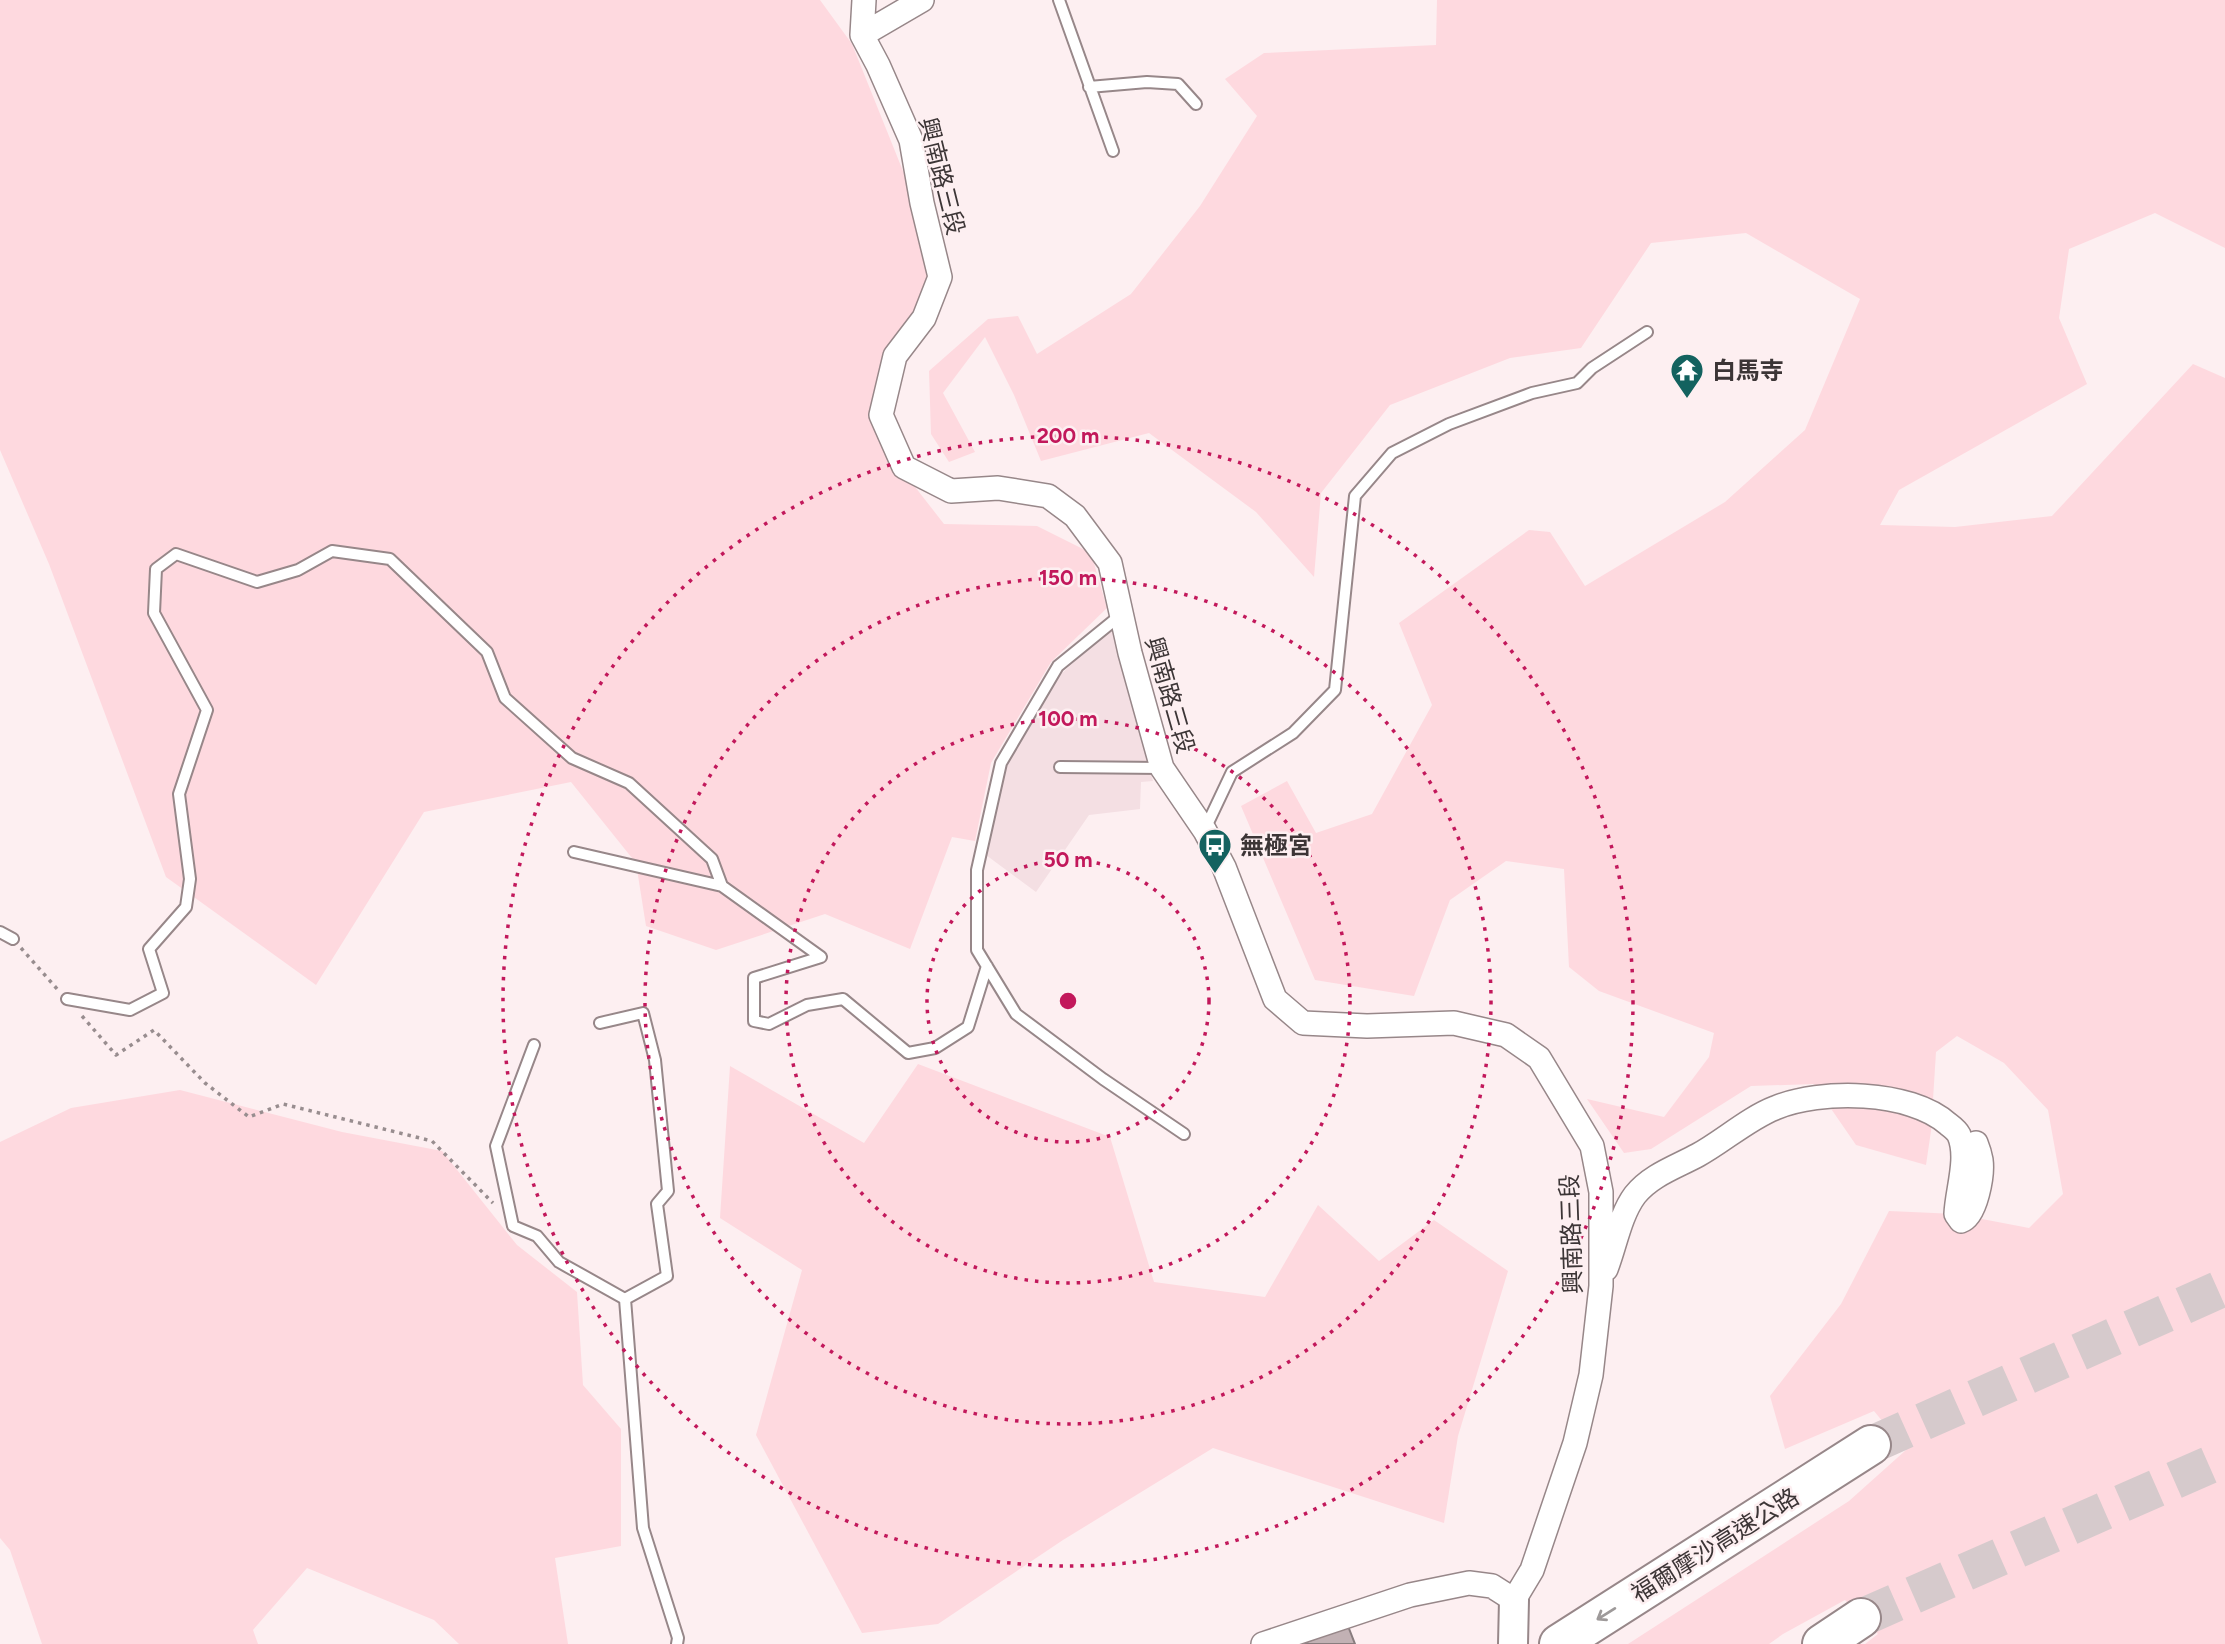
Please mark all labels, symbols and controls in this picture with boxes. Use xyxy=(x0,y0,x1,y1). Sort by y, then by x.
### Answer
street label: 興南路三段 xyxy=(913,114,971,238)
temple icon: 白馬寺 xyxy=(1668,351,1706,400)
place label: 白馬寺 xyxy=(1712,356,1784,385)
text: 200 m xyxy=(1037,423,1099,448)
text: 150 m xyxy=(1039,565,1097,590)
street label: 興南路三段 xyxy=(1140,633,1200,757)
text: 100 m xyxy=(1038,706,1098,731)
bus stop icon: 無極宮 xyxy=(1196,826,1234,875)
place label: 無極宮 xyxy=(1240,831,1312,860)
text: 50 m xyxy=(1043,847,1093,872)
centre of rings xyxy=(1056,989,1080,1013)
street label: 興南路三段 xyxy=(1554,1174,1588,1294)
street label: 福爾摩沙高速公路 xyxy=(1626,1482,1804,1608)
one-way arrow xyxy=(1597,1607,1617,1621)

